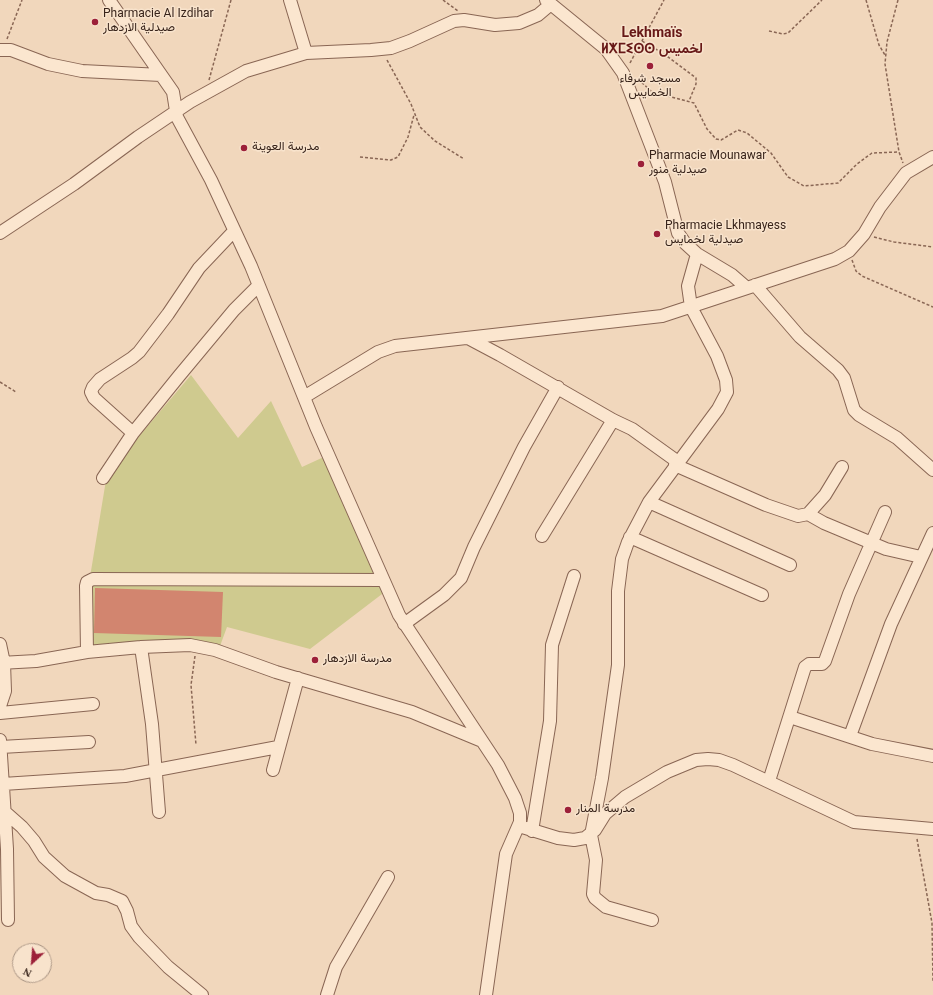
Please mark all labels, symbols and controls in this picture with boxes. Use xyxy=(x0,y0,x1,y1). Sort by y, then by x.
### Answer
place label: Pharmacie Al Izdihar صيدلية الازدهار xyxy=(103,8,214,36)
marker: Pharmacie Al Izdihar صيدلية الازدهار xyxy=(90,17,100,27)
district label: Lekhmaïs ⵍⵅⵎⵉⵙⵙ لخميس xyxy=(601,27,703,60)
marker: مسجد شرفاء الخمايس xyxy=(645,61,655,71)
place label: مسجد شرفاء الخمايس xyxy=(619,73,681,101)
place label: مدرسة العوينة xyxy=(252,141,319,155)
marker: مدرسة العوينة xyxy=(239,143,249,153)
place label: Pharmacie Mounawar صيدلية منور xyxy=(649,150,766,178)
marker: Pharmacie Mounawar صيدلية منور xyxy=(636,159,646,169)
place label: Pharmacie Lkhmayess صيدلية لخمايس xyxy=(665,220,786,248)
marker: Pharmacie Lkhmayess صيدلية لخمايس xyxy=(652,229,662,239)
place label: مدرسة الازدهار xyxy=(323,653,392,667)
marker: مدرسة الازدهار xyxy=(310,655,320,665)
place label: مدرسة المنار xyxy=(576,803,635,817)
marker: مدرسة المنار xyxy=(563,805,573,815)
north arrow xyxy=(12,943,52,983)
text: N xyxy=(21,966,33,980)

